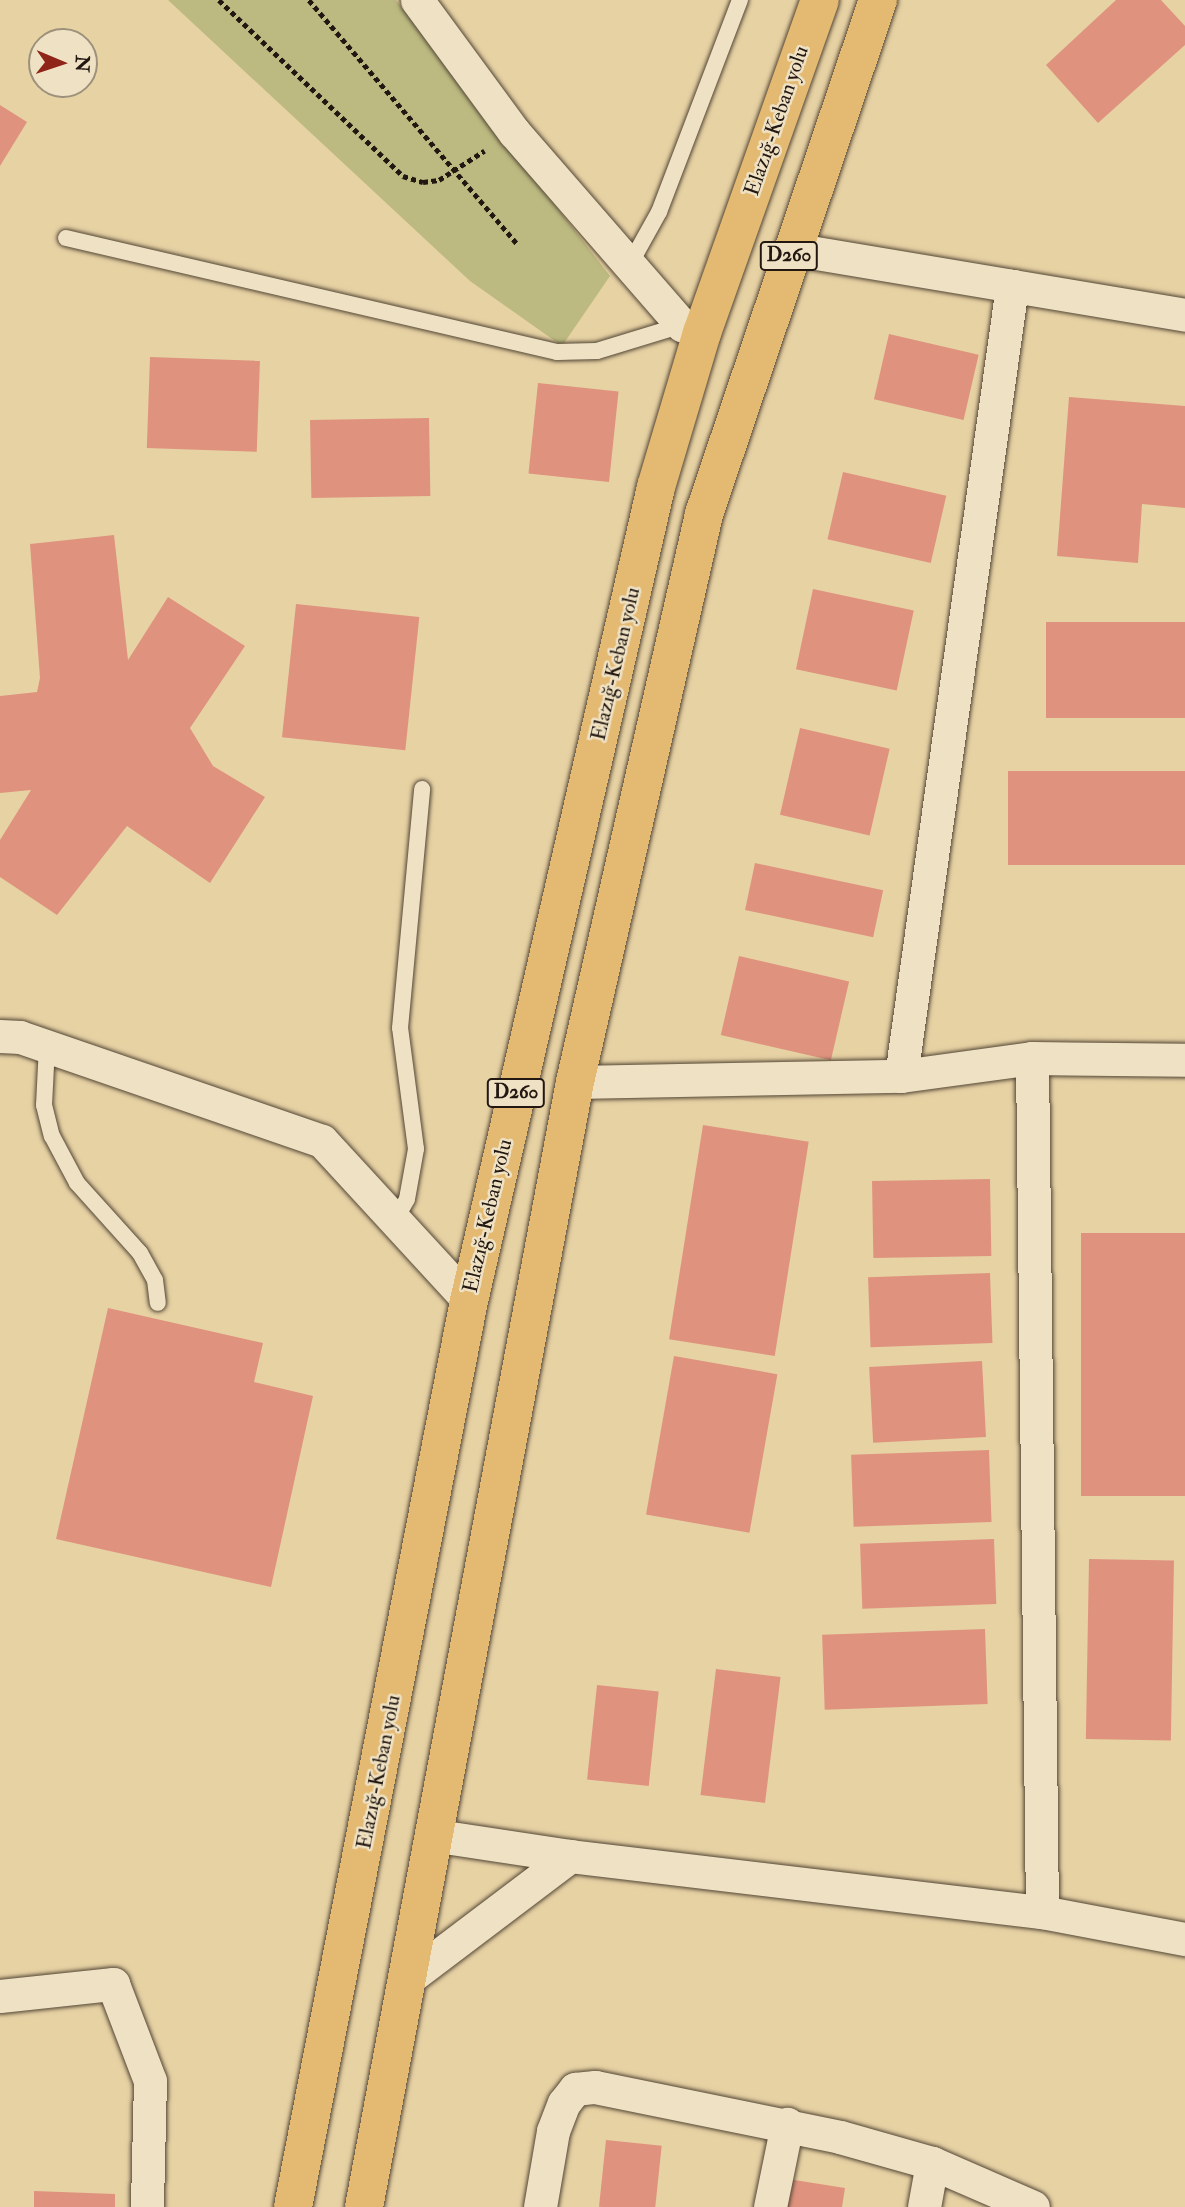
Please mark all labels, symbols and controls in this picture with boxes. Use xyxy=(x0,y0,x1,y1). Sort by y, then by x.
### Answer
north arrow xyxy=(28,28,98,98)
street label: Elazığ-Keban yolu xyxy=(740,43,814,199)
text: N xyxy=(70,55,94,73)
road number: D260 xyxy=(759,240,819,272)
street label: Elazığ-Keban yolu xyxy=(586,585,646,743)
road number: D260 xyxy=(486,1078,546,1108)
street label: Elazığ-Keban yolu xyxy=(458,1137,518,1295)
street label: Elazığ-Keban yolu xyxy=(352,1693,406,1851)

